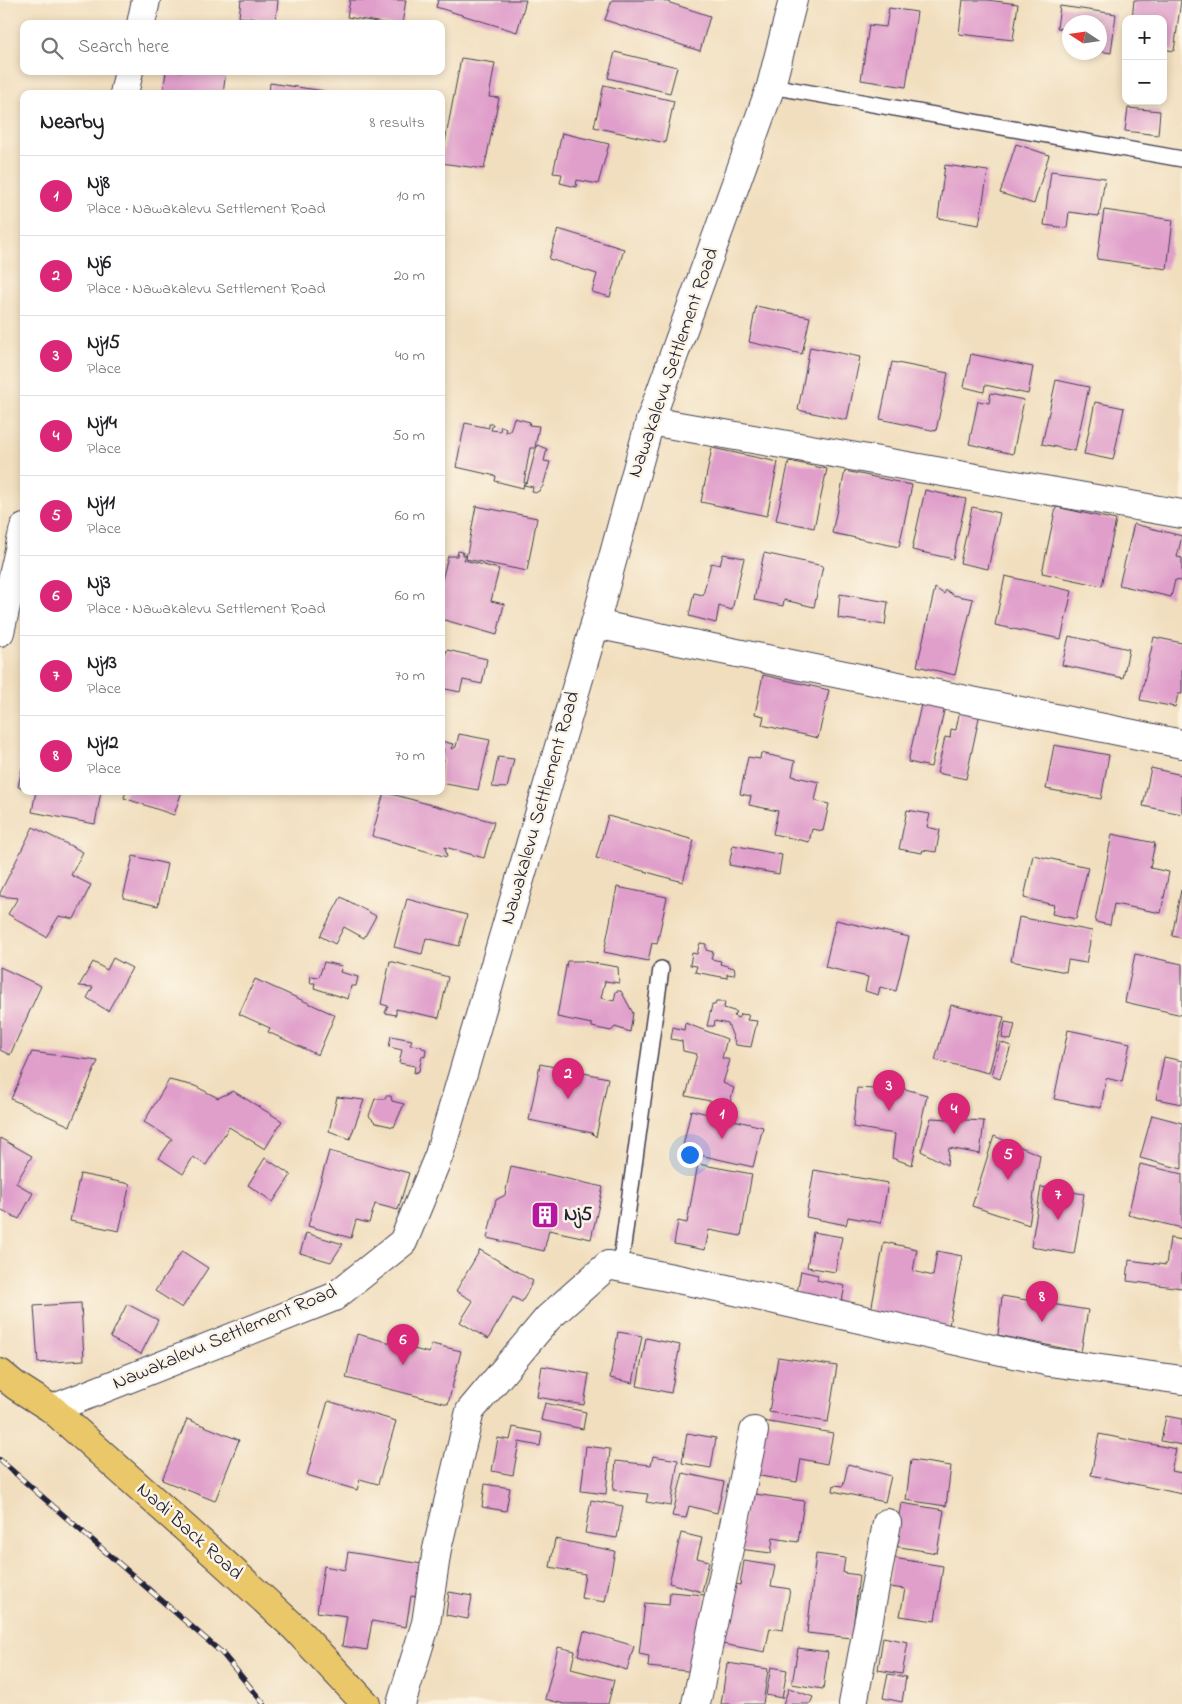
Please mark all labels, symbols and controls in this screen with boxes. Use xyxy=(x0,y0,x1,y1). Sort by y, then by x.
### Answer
north arrow xyxy=(1062,15,1107,60)
map controls xyxy=(1122,15,1167,105)
button: + xyxy=(1122,15,1167,60)
search box xyxy=(20,20,445,75)
icon: search xyxy=(38,34,66,62)
text: Search here xyxy=(78,34,169,61)
button: − xyxy=(1122,60,1167,105)
text: Nearby xyxy=(40,108,104,138)
text: 8 results xyxy=(369,111,425,135)
text: Nj8 xyxy=(87,170,110,197)
text: 1 xyxy=(53,184,59,208)
text: 10 m xyxy=(397,184,425,208)
text: Place · Nawakalevu Settlement Road xyxy=(87,197,325,221)
street label: Nawakalevu Settlement Road xyxy=(621,244,727,482)
text: Nj6 xyxy=(87,250,111,277)
text: 2 xyxy=(52,264,60,288)
text: 20 m xyxy=(394,264,425,288)
text: Place · Nawakalevu Settlement Road xyxy=(87,277,325,301)
text: Nj15 xyxy=(87,330,120,357)
text: 3 xyxy=(53,344,59,368)
text: 40 m xyxy=(395,344,425,368)
text: Place xyxy=(87,357,121,381)
text: Nj14 xyxy=(87,410,117,437)
text: 4 xyxy=(53,424,59,448)
text: 50 m xyxy=(393,424,425,448)
text: Place xyxy=(87,437,121,461)
text: Nj11 xyxy=(87,490,115,517)
text: 5 xyxy=(51,504,61,528)
text: 60 m xyxy=(395,504,425,528)
text: Place xyxy=(87,517,121,541)
text: Nj3 xyxy=(87,570,111,597)
text: 6 xyxy=(52,584,60,608)
text: 60 m xyxy=(395,584,425,608)
text: Place · Nawakalevu Settlement Road xyxy=(87,597,325,621)
text: Nj13 xyxy=(87,650,117,677)
text: 7 xyxy=(53,664,59,688)
text: 70 m xyxy=(395,664,425,688)
text: Place xyxy=(87,677,121,701)
street label: Nawakalevu Settlement Road xyxy=(494,688,588,928)
text: Nj12 xyxy=(87,730,118,757)
text: 8 xyxy=(53,744,59,768)
text: 70 m xyxy=(395,744,425,768)
text: Place xyxy=(87,757,121,781)
pin: 2 xyxy=(552,1058,584,1099)
pin: 3 xyxy=(873,1070,905,1111)
pin: 4 xyxy=(938,1093,970,1134)
pin: 1 xyxy=(706,1098,738,1139)
pin: 5 xyxy=(992,1139,1024,1180)
your location xyxy=(677,1142,703,1168)
pin: 7 xyxy=(1042,1179,1074,1220)
building icon: Nj5 xyxy=(530,1200,560,1230)
place label: Nj5 xyxy=(564,1201,593,1230)
street label: Nawakalevu Settlement Road xyxy=(108,1278,342,1398)
pin: 8 xyxy=(1026,1281,1058,1322)
pin: 6 xyxy=(387,1324,419,1365)
street label: Nadi Back Road xyxy=(129,1476,249,1588)

